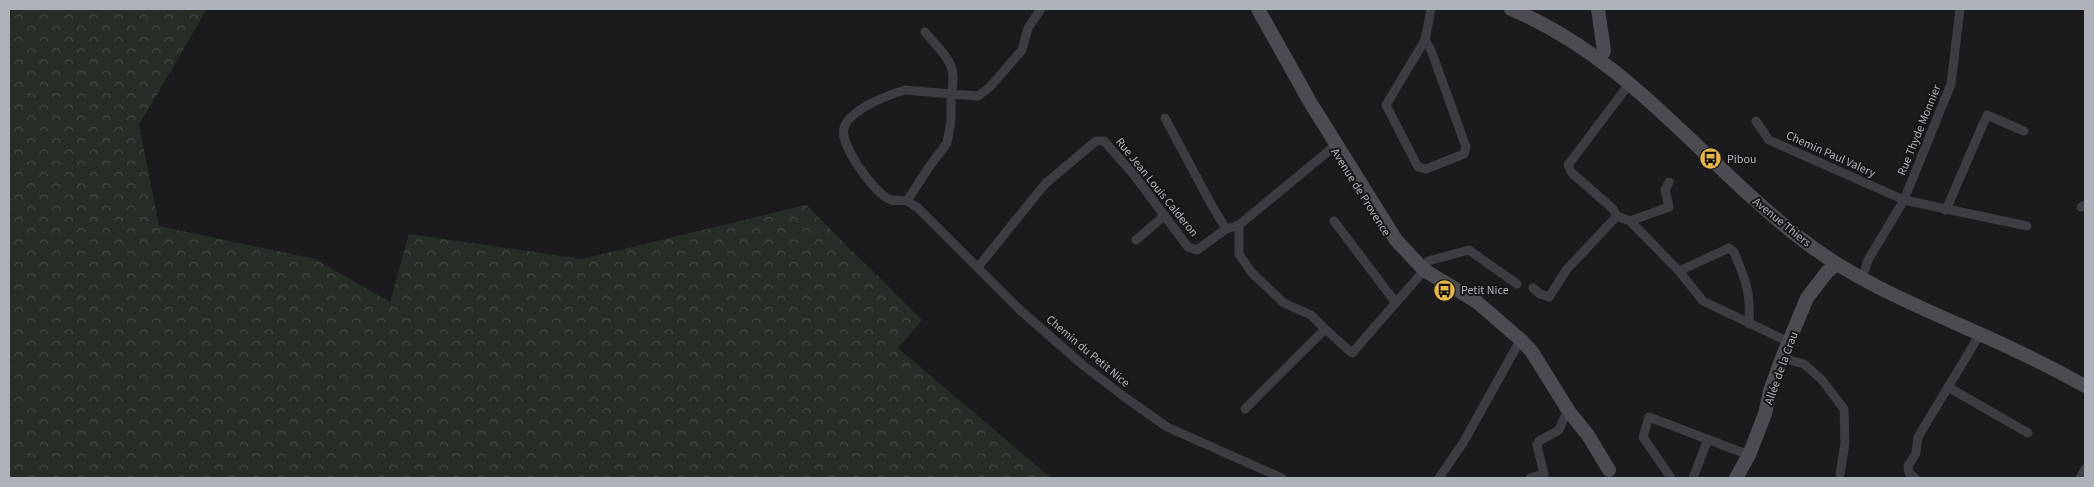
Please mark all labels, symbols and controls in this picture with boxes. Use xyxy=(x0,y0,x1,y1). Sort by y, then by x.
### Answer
street label: Rue Thyde Monnier xyxy=(1893,81,1946,178)
street label: Chemin Paul Valery xyxy=(1783,127,1879,182)
street label: Rue Jean Louis Calderon xyxy=(1111,134,1202,240)
street label: Avenue de Provence xyxy=(1327,145,1395,240)
bus stop icon: Pibou xyxy=(1699,147,1723,171)
place label: Pibou xyxy=(1727,151,1756,168)
street label: Avenue Thiers xyxy=(1749,194,1814,251)
bus stop icon: Petit Nice xyxy=(1433,278,1457,302)
place label: Petit Nice xyxy=(1461,282,1509,299)
street label: Chemin du Petit Nice xyxy=(1042,311,1133,391)
street label: Allée de la Crau xyxy=(1760,329,1803,407)

